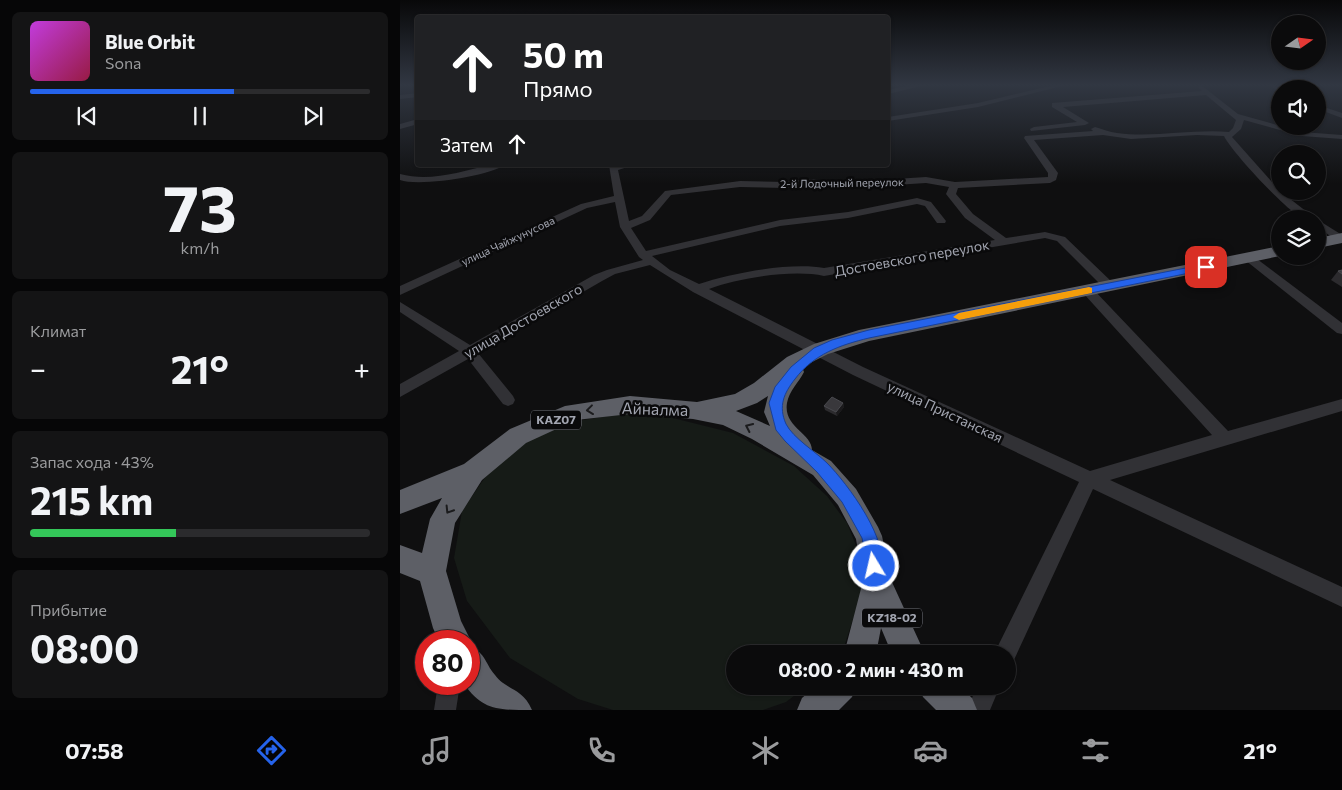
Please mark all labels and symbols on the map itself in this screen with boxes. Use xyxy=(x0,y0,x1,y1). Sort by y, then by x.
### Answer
north arrow xyxy=(1271,15,1326,70)
street label: 2-й Лодочный переулок xyxy=(780,175,904,190)
street label: улица Чайжунусова xyxy=(459,213,556,268)
street label: Достоевского переулок xyxy=(833,235,991,280)
pin xyxy=(1185,246,1227,288)
street label: улица Достоевского xyxy=(461,280,585,361)
street label: улица Пристанская xyxy=(885,377,1006,446)
street label: Айналма xyxy=(621,398,689,419)
one-way arrow xyxy=(586,404,594,415)
road number: KAZ07 xyxy=(531,410,581,430)
one-way arrow xyxy=(745,423,754,434)
one-way arrow xyxy=(446,504,455,514)
position arrow xyxy=(847,539,899,591)
road number: KZ18-02 xyxy=(862,608,922,628)
speed limit sign: 80 xyxy=(415,630,480,695)

